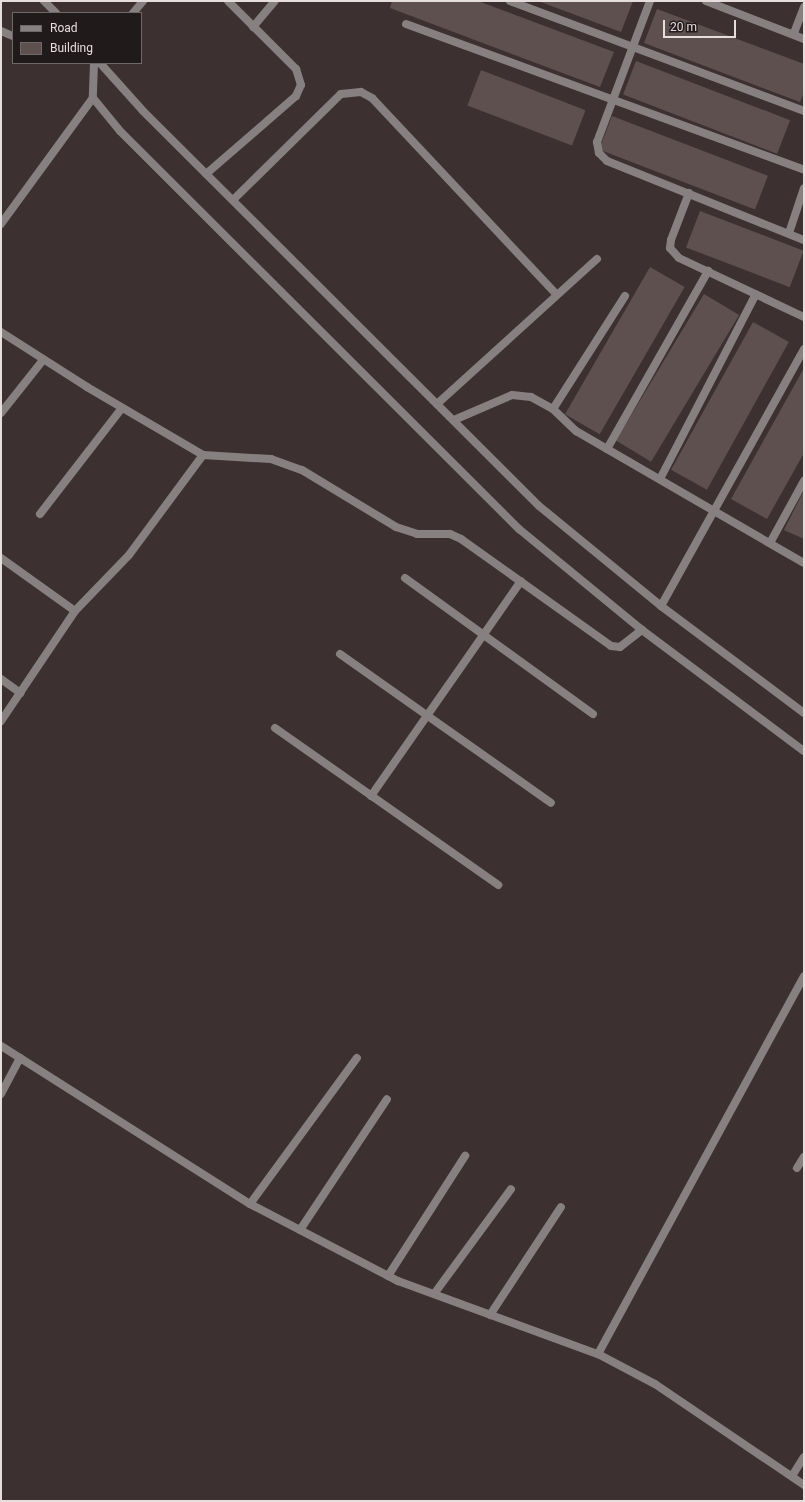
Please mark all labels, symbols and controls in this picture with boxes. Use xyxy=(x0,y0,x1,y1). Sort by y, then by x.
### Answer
legend xyxy=(12,12,142,64)
scale bar xyxy=(665,12,738,38)
text: 20 m xyxy=(670,20,697,34)
text: Road xyxy=(50,21,78,35)
text: Building xyxy=(50,41,93,55)

